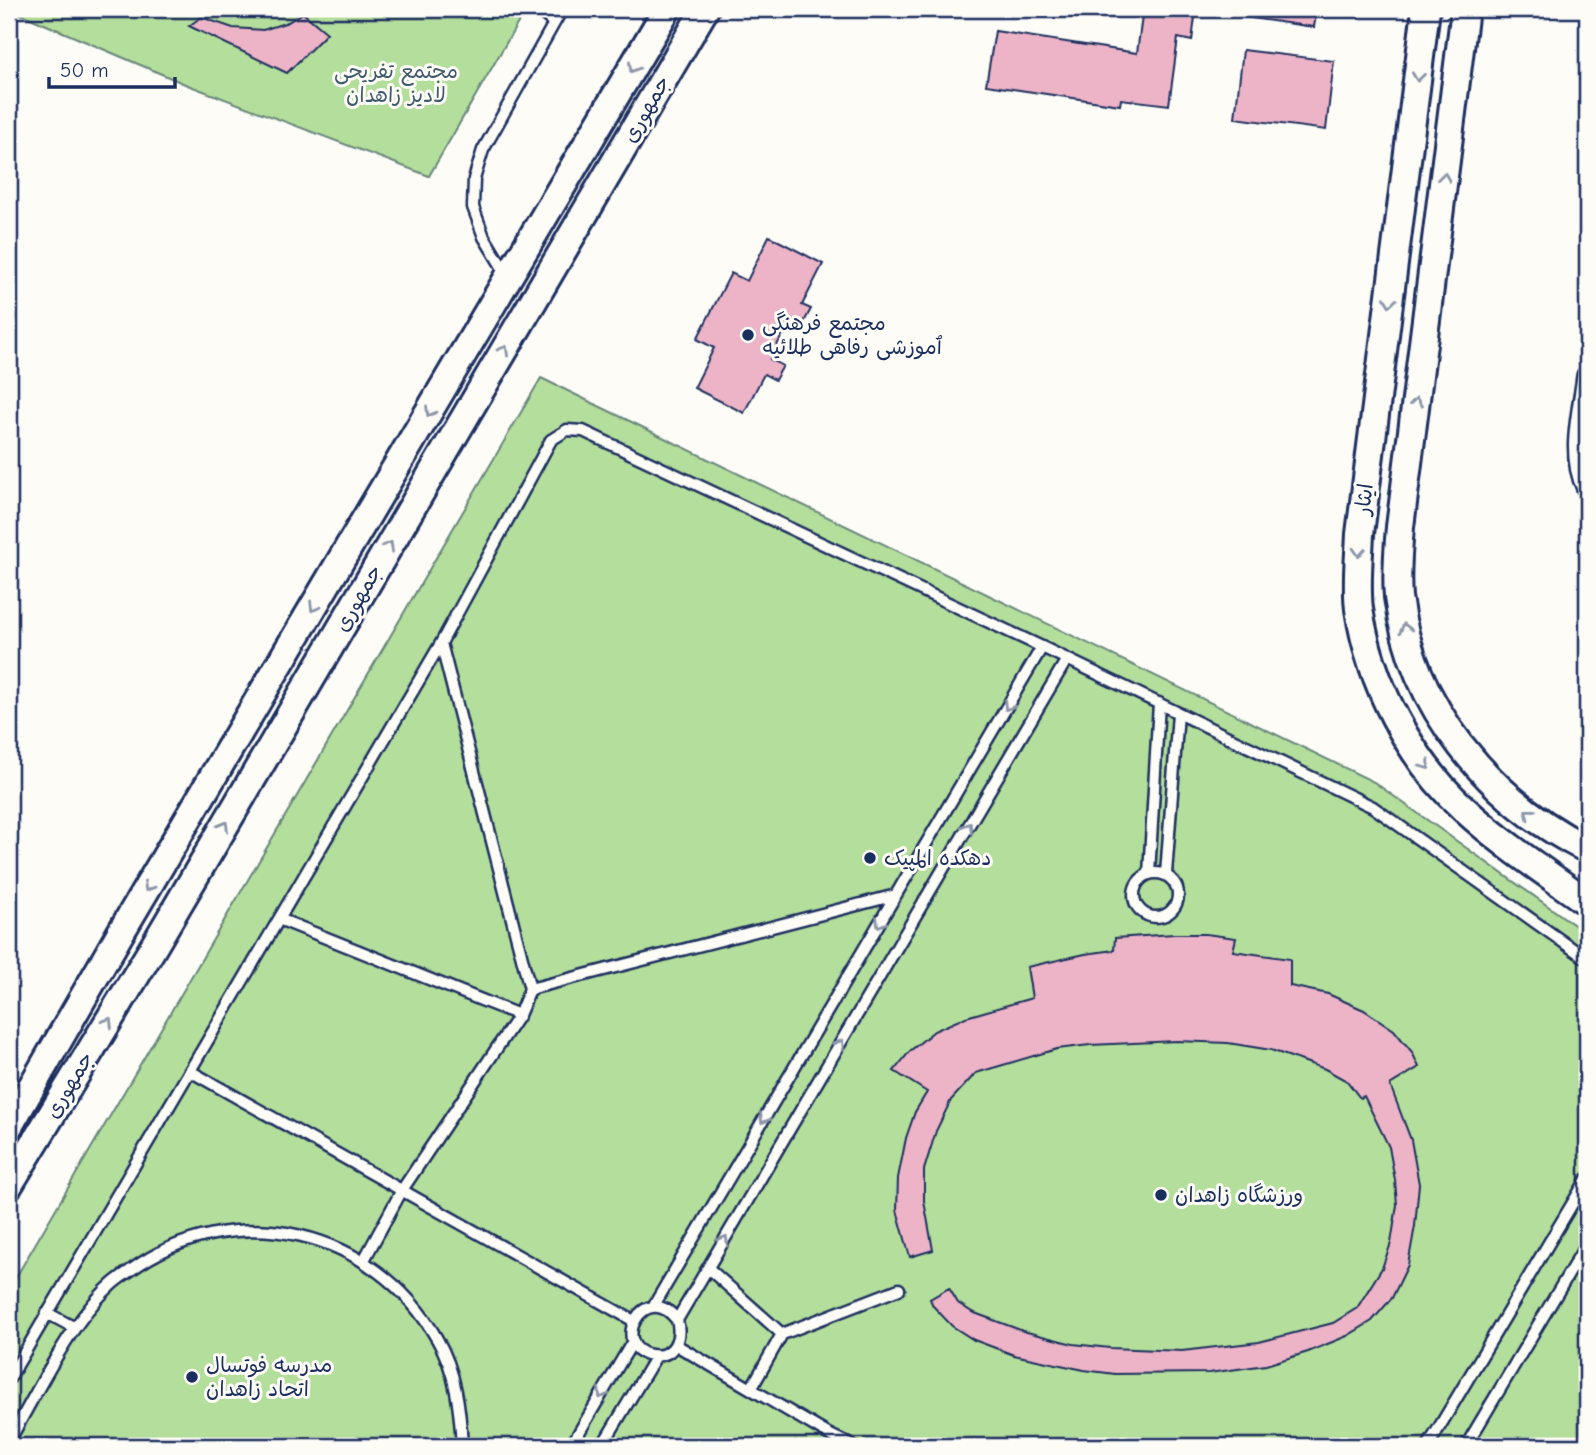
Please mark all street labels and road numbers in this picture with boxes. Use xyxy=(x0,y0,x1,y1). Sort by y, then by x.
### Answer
street label: جمهوری xyxy=(617,71,676,148)
street label: ایثار xyxy=(1350,482,1378,518)
street label: جمهوری xyxy=(329,560,388,637)
street label: جمهوری xyxy=(40,1047,100,1124)

